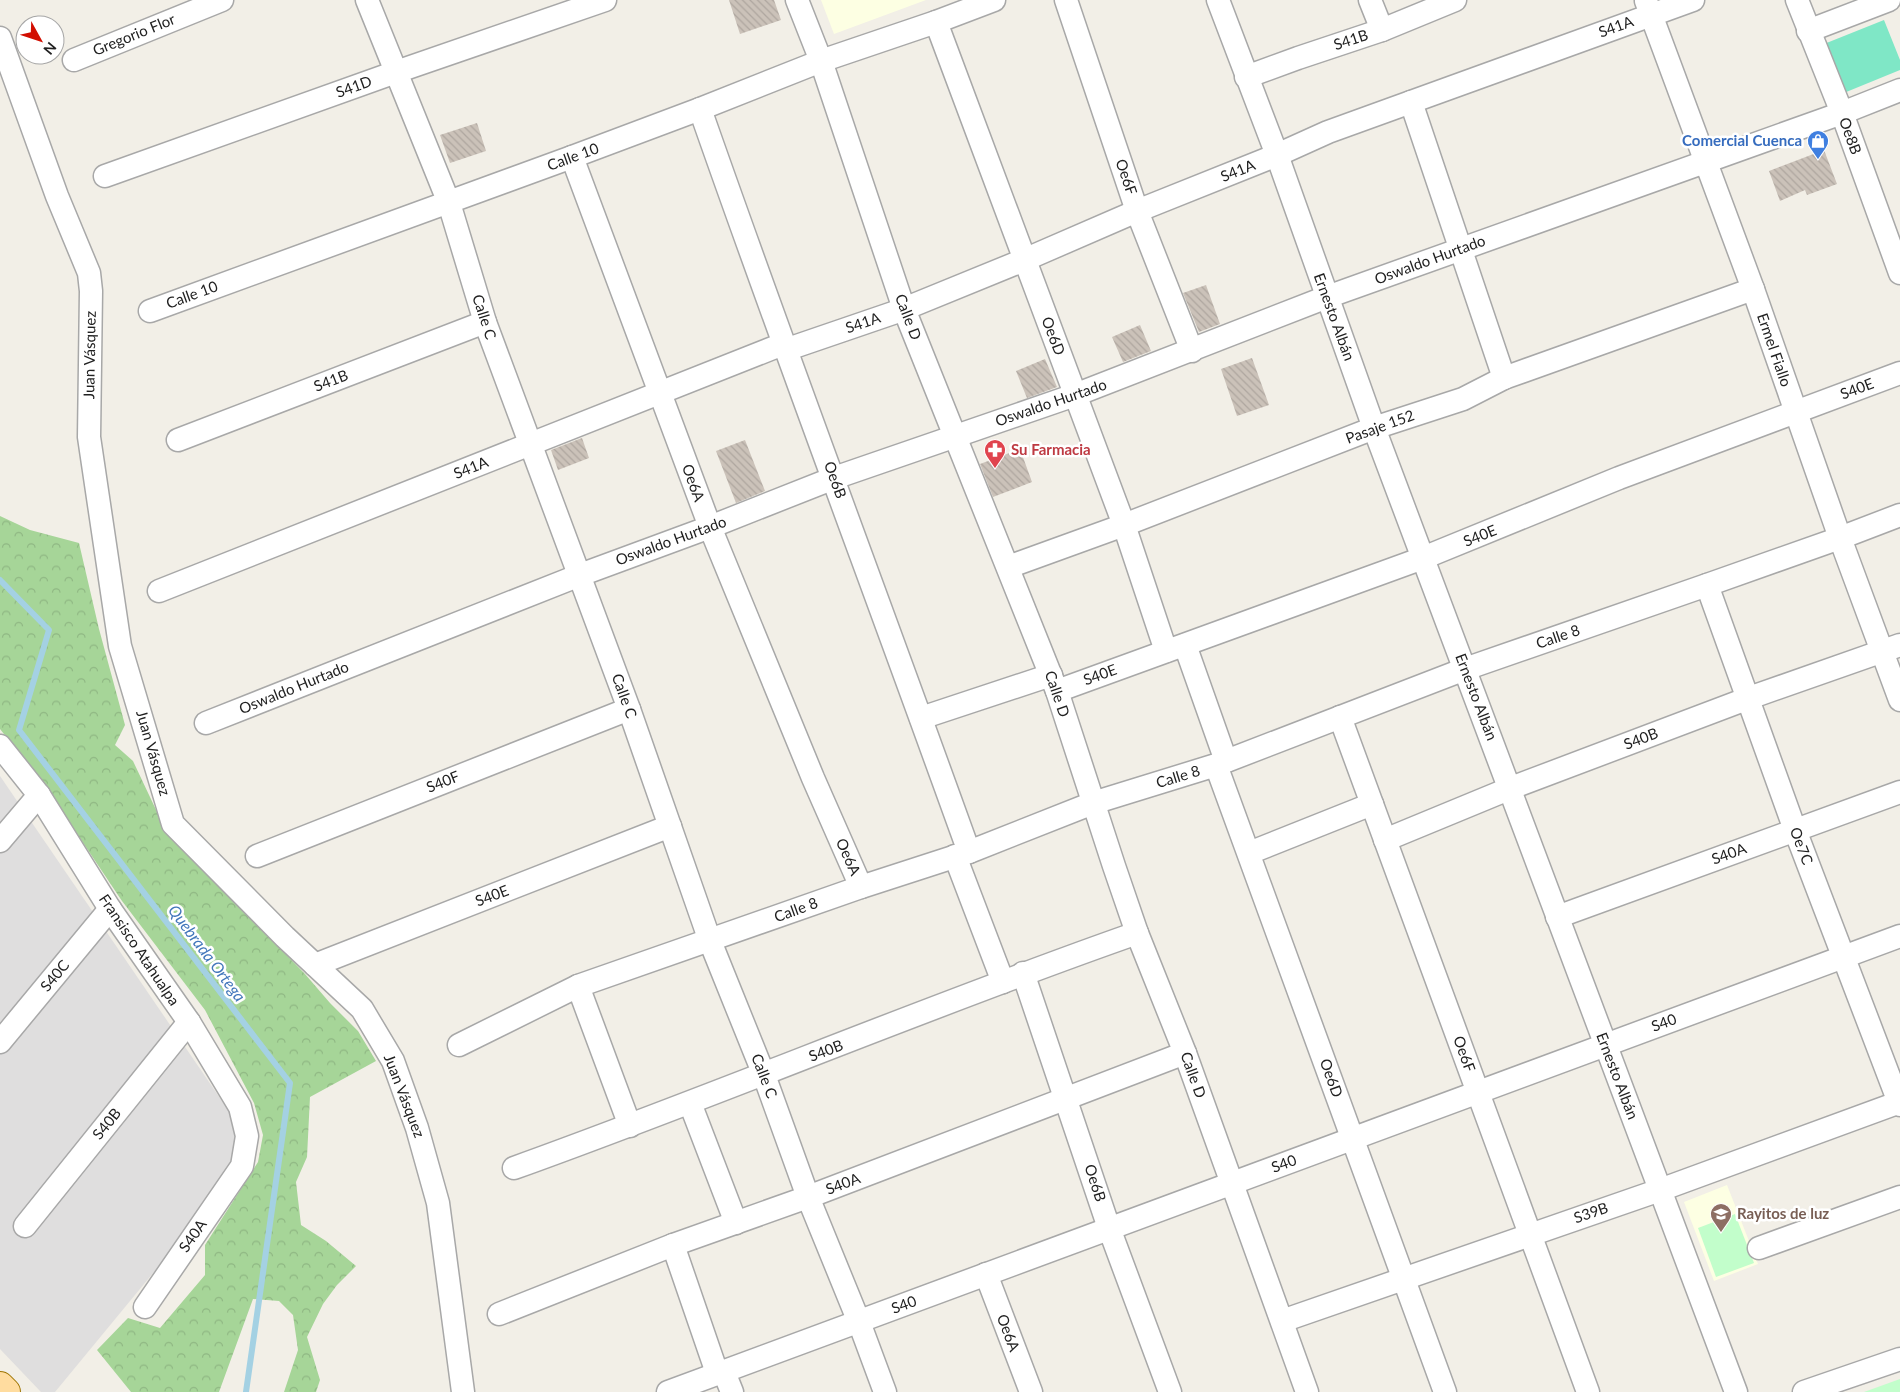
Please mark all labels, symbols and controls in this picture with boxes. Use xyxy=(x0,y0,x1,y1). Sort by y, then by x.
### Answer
street label: Gregorio Flor xyxy=(90,9,178,59)
street label: S41A xyxy=(1596,11,1636,41)
north arrow xyxy=(15,15,65,65)
street label: S41B xyxy=(1331,25,1370,53)
text: N xyxy=(40,39,60,58)
street label: S41D xyxy=(333,71,374,101)
street label: Oe8B xyxy=(1836,115,1866,157)
shop icon: Comercial Cuenca xyxy=(1806,129,1830,160)
place label: Comercial Cuenca xyxy=(1682,131,1802,149)
street label: Calle 10 xyxy=(544,138,601,174)
street label: S41A xyxy=(1218,155,1258,185)
street label: Oe6F xyxy=(1112,156,1141,197)
street label: Oswaldo Hurtado xyxy=(1372,231,1488,287)
street label: Ernesto Albán xyxy=(1311,270,1359,363)
street label: Calle 10 xyxy=(163,276,220,312)
street label: Calle D xyxy=(892,291,926,342)
street label: Calle C xyxy=(469,292,501,342)
street label: S41A xyxy=(843,307,883,336)
street label: Juan Vásquez xyxy=(79,311,99,399)
street label: Ermel Fiallo xyxy=(1754,311,1796,389)
street label: Oe6D xyxy=(1038,314,1069,358)
street label: S41B xyxy=(311,365,350,395)
street label: S40E xyxy=(1837,374,1876,403)
street label: Oswaldo Hurtado xyxy=(993,375,1109,430)
street label: Pasaje 152 xyxy=(1343,405,1416,447)
pharmacy icon: Su Farmacia xyxy=(983,438,1007,469)
place label: Su Farmacia xyxy=(1011,440,1091,458)
street label: S41A xyxy=(451,452,491,482)
street label: Oe6B xyxy=(821,459,851,501)
street label: Oe6A xyxy=(679,461,709,505)
street label: Oswaldo Hurtado xyxy=(613,512,729,568)
street label: S40E xyxy=(1460,520,1499,550)
street label: Calle 8 xyxy=(1533,620,1582,652)
street label: Ernesto Albán xyxy=(1452,651,1502,743)
street label: Oswaldo Hurtado xyxy=(236,657,351,717)
street label: S40E xyxy=(1081,660,1119,688)
street label: Calle D xyxy=(1042,668,1074,719)
street label: Calle C xyxy=(609,671,641,721)
street label: Juan Vásquez xyxy=(133,708,175,798)
street label: S40B xyxy=(1621,723,1660,753)
street label: Calle 8 xyxy=(1154,761,1202,791)
street label: S40F xyxy=(423,766,462,796)
street label: Oe7C xyxy=(1787,824,1817,867)
street label: Oe6A xyxy=(833,835,865,879)
street label: S40A xyxy=(1709,838,1749,868)
street label: S40E xyxy=(472,881,511,910)
street label: Fransisco Atahualpa xyxy=(96,890,184,1009)
street label: Calle 8 xyxy=(771,893,820,925)
water label: Quebrada Ortega xyxy=(165,901,250,1005)
street label: S40C xyxy=(36,956,73,995)
street label: S40 xyxy=(1649,1009,1679,1035)
street label: Ernesto Albán xyxy=(1593,1030,1643,1122)
street label: Oe6F xyxy=(1450,1033,1480,1074)
street label: S40B xyxy=(806,1035,845,1065)
street label: Calle D xyxy=(1177,1049,1211,1100)
street label: Juan Vásquez xyxy=(381,1051,429,1140)
street label: Calle C xyxy=(748,1051,782,1100)
street label: Oe6D xyxy=(1317,1056,1347,1100)
street label: S40B xyxy=(88,1104,124,1143)
street label: S40 xyxy=(1269,1150,1299,1176)
street label: Oe6B xyxy=(1081,1162,1110,1204)
street label: S40A xyxy=(823,1168,863,1198)
street label: S39B xyxy=(1571,1198,1610,1226)
school or university icon: Rayitos de luz xyxy=(1709,1202,1733,1233)
place label: Rayitos de luz xyxy=(1737,1204,1829,1222)
street label: S40A xyxy=(175,1215,210,1255)
street label: S40 xyxy=(889,1291,919,1317)
street label: Oe6A xyxy=(994,1311,1025,1355)

